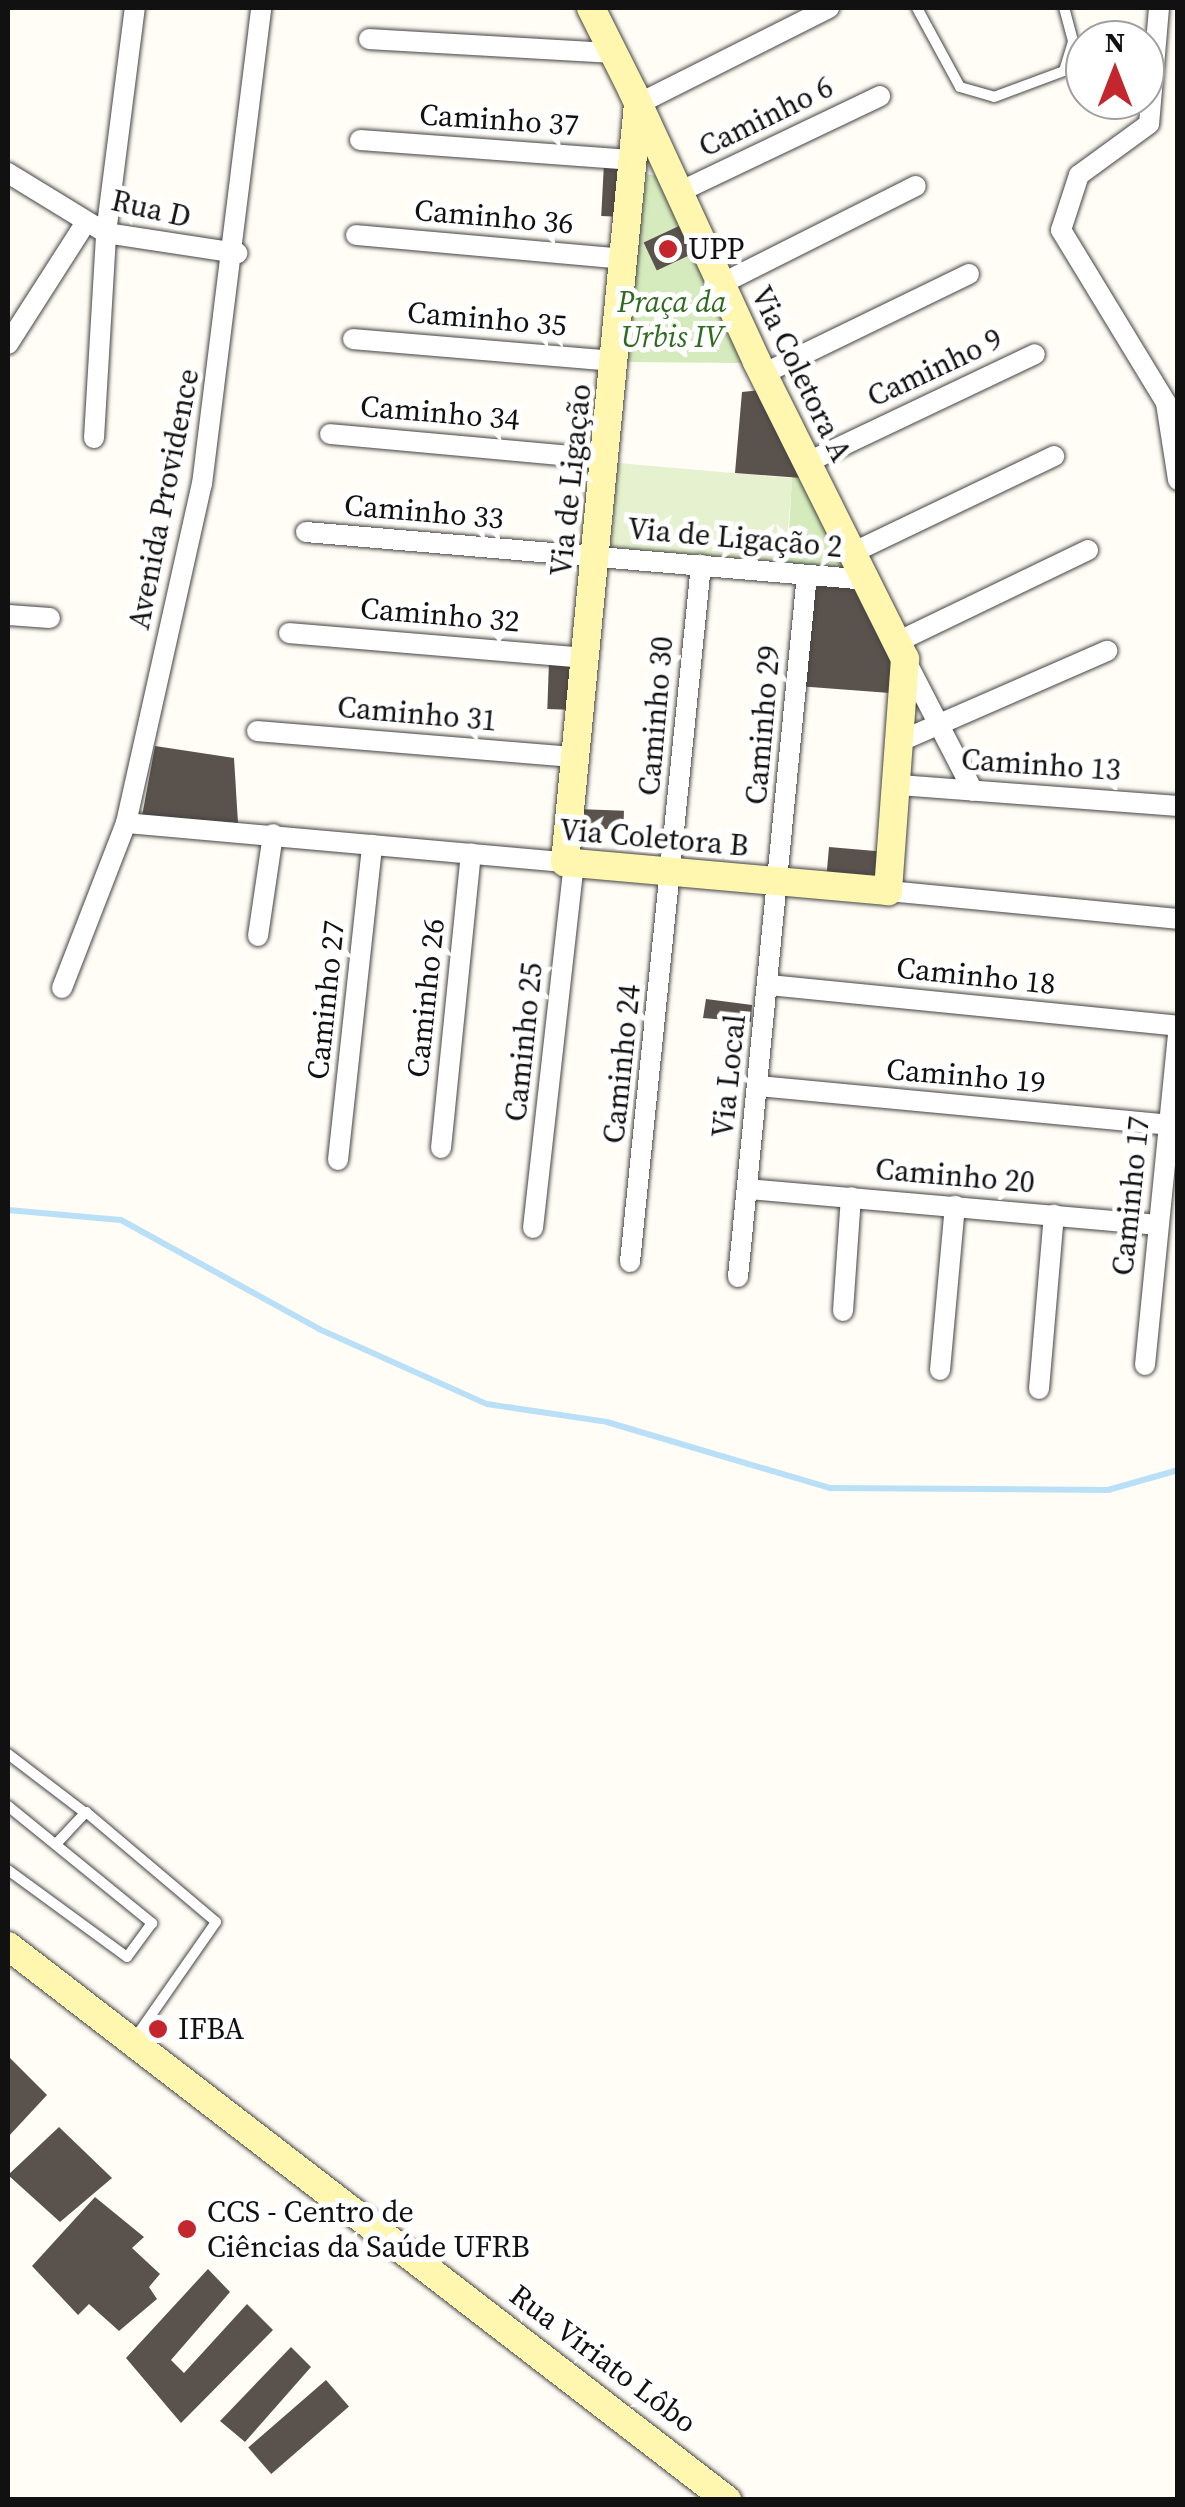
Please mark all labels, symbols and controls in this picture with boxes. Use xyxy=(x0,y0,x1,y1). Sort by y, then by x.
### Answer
north arrow xyxy=(1065,20,1165,120)
text: N xyxy=(1105,23,1125,61)
street label: Caminho 6 xyxy=(693,69,839,165)
street label: Caminho 37 xyxy=(418,96,580,144)
street label: Rua D xyxy=(108,182,194,236)
street label: Caminho 36 xyxy=(413,192,575,242)
place label: UPP xyxy=(688,231,744,267)
marker: UPP xyxy=(657,238,679,260)
street label: Via Coletora A xyxy=(743,280,859,468)
park label: Praça da Urbis IV xyxy=(617,284,727,354)
street label: Caminho 35 xyxy=(406,294,568,344)
street label: Caminho 9 xyxy=(862,321,1008,415)
street label: Avenida Providence xyxy=(121,366,207,632)
street label: Via de Ligação xyxy=(543,382,599,578)
street label: Caminho 34 xyxy=(359,388,521,438)
street label: Caminho 33 xyxy=(343,487,505,537)
street label: Via de Ligação 2 xyxy=(626,511,844,565)
street label: Caminho 32 xyxy=(359,590,521,640)
street label: Caminho 30 xyxy=(631,635,681,797)
street label: Caminho 29 xyxy=(738,644,788,806)
street label: Caminho 31 xyxy=(336,689,498,739)
street label: Caminho 13 xyxy=(960,741,1122,789)
street label: Via Coletora B xyxy=(558,812,750,864)
street label: Caminho 26 xyxy=(400,917,452,1079)
street label: Caminho 27 xyxy=(300,919,352,1081)
street label: Caminho 18 xyxy=(895,950,1057,1002)
street label: Caminho 25 xyxy=(498,961,550,1123)
street label: Caminho 24 xyxy=(596,983,648,1145)
street label: Via Local xyxy=(705,1013,753,1139)
street label: Caminho 19 xyxy=(885,1051,1047,1101)
street label: Caminho 17 xyxy=(1105,1115,1157,1277)
street label: Caminho 20 xyxy=(874,1151,1036,1201)
place label: IFBA xyxy=(178,2011,244,2047)
marker: IFBA xyxy=(147,2018,169,2040)
place label: CCS - Centro de Ciências da Saúde UFRB xyxy=(207,2194,530,2264)
marker: CCS - Centro de Ciências da Saúde UFRB xyxy=(176,2218,198,2240)
street label: Rua Viriato Lôbo xyxy=(502,2277,704,2441)

